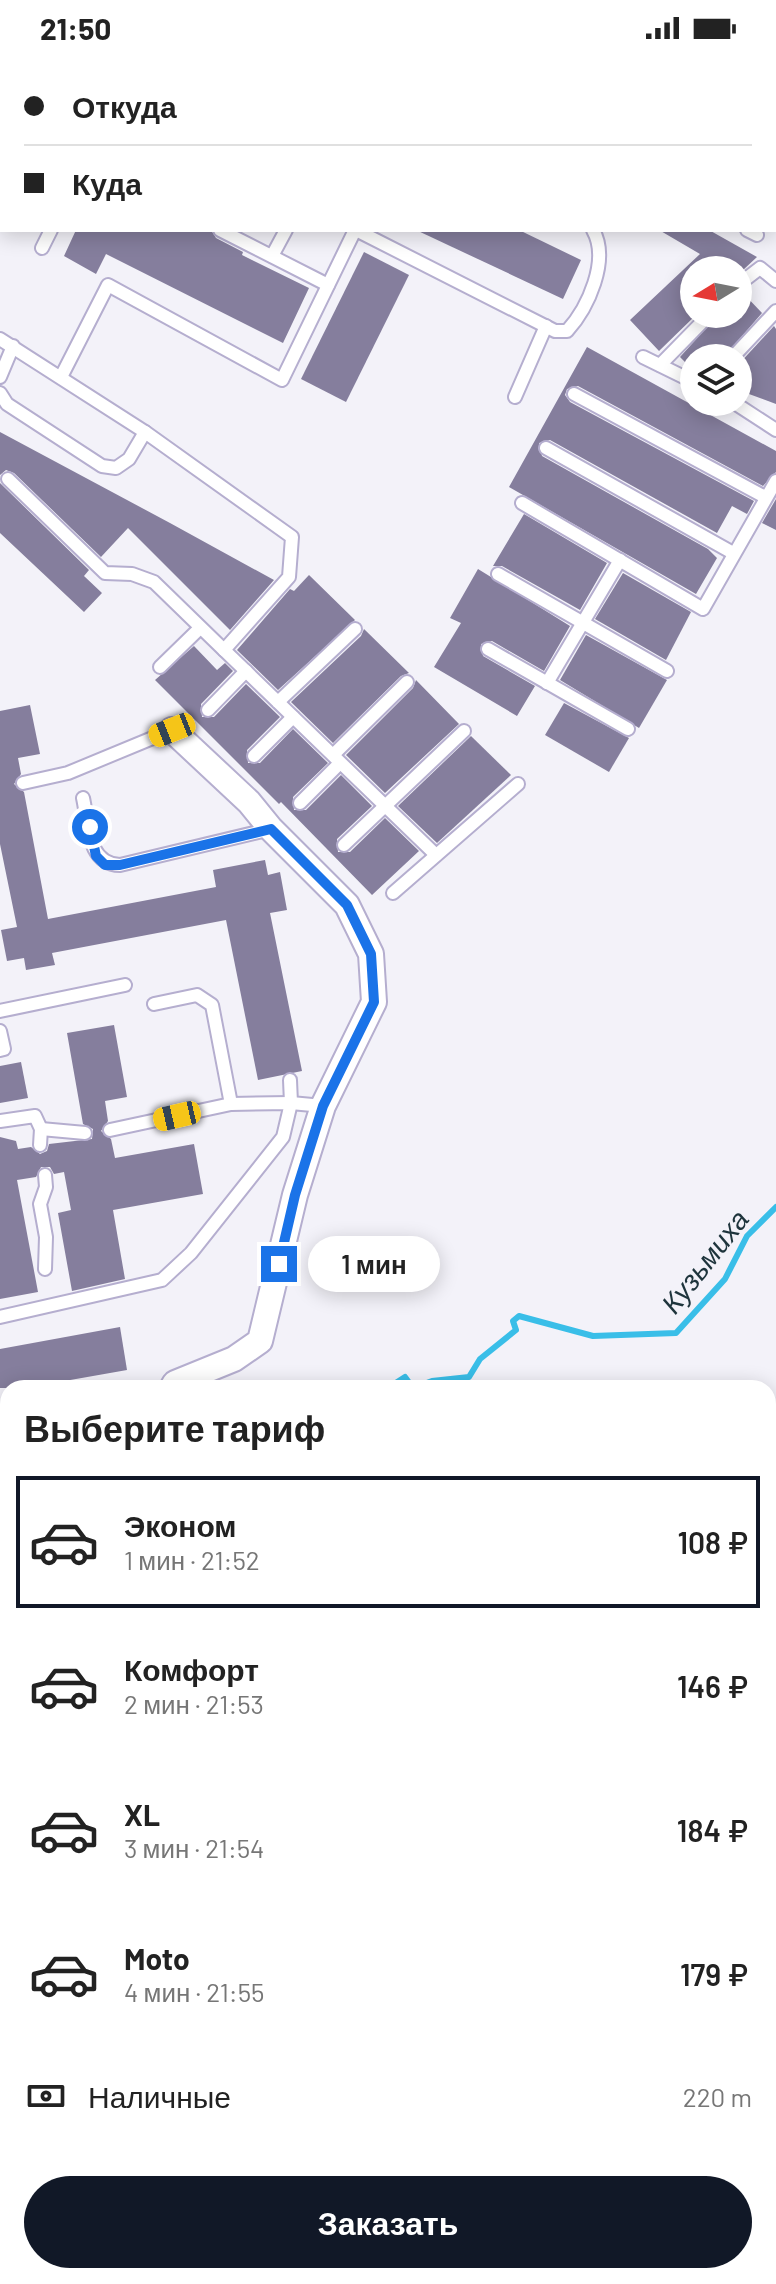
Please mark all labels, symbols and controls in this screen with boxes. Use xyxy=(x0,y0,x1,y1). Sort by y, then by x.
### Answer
text: 21:50 xyxy=(40,10,111,46)
text: Откуда xyxy=(72,88,177,124)
text: Куда xyxy=(72,165,142,201)
north arrow xyxy=(680,256,752,328)
map controls xyxy=(680,256,752,416)
button: layers xyxy=(680,344,752,416)
car xyxy=(145,710,199,750)
route start xyxy=(72,809,108,845)
car xyxy=(151,1099,203,1133)
water label: Кузьмиха xyxy=(653,1202,755,1320)
callout: 1 мин xyxy=(307,1236,439,1292)
route end xyxy=(261,1246,297,1282)
text: 1 мин xyxy=(341,1248,407,1279)
text: Выберите тариф xyxy=(24,1406,325,1449)
icon: car xyxy=(28,1506,100,1578)
text: Эконом xyxy=(124,1507,237,1543)
text: 108 ₽ xyxy=(677,1524,748,1560)
text: 1 мин · 21:52 xyxy=(124,1544,260,1575)
icon: car xyxy=(28,1650,100,1722)
text: Комфорт xyxy=(124,1651,259,1687)
text: 146 ₽ xyxy=(677,1668,748,1704)
text: 2 мин · 21:53 xyxy=(124,1688,264,1719)
icon: car xyxy=(28,1794,100,1866)
text: XL xyxy=(124,1796,160,1832)
text: 184 ₽ xyxy=(677,1812,748,1848)
text: 3 мин · 21:54 xyxy=(124,1832,264,1863)
icon: car xyxy=(28,1938,100,2010)
text: Moto xyxy=(124,1940,190,1976)
text: 179 ₽ xyxy=(680,1956,748,1992)
text: 4 мин · 21:55 xyxy=(124,1976,264,2007)
icon: cash xyxy=(24,2074,68,2118)
text: Наличные xyxy=(88,2078,231,2114)
text: 220 m xyxy=(683,2081,752,2112)
button: Заказать xyxy=(24,2176,752,2268)

